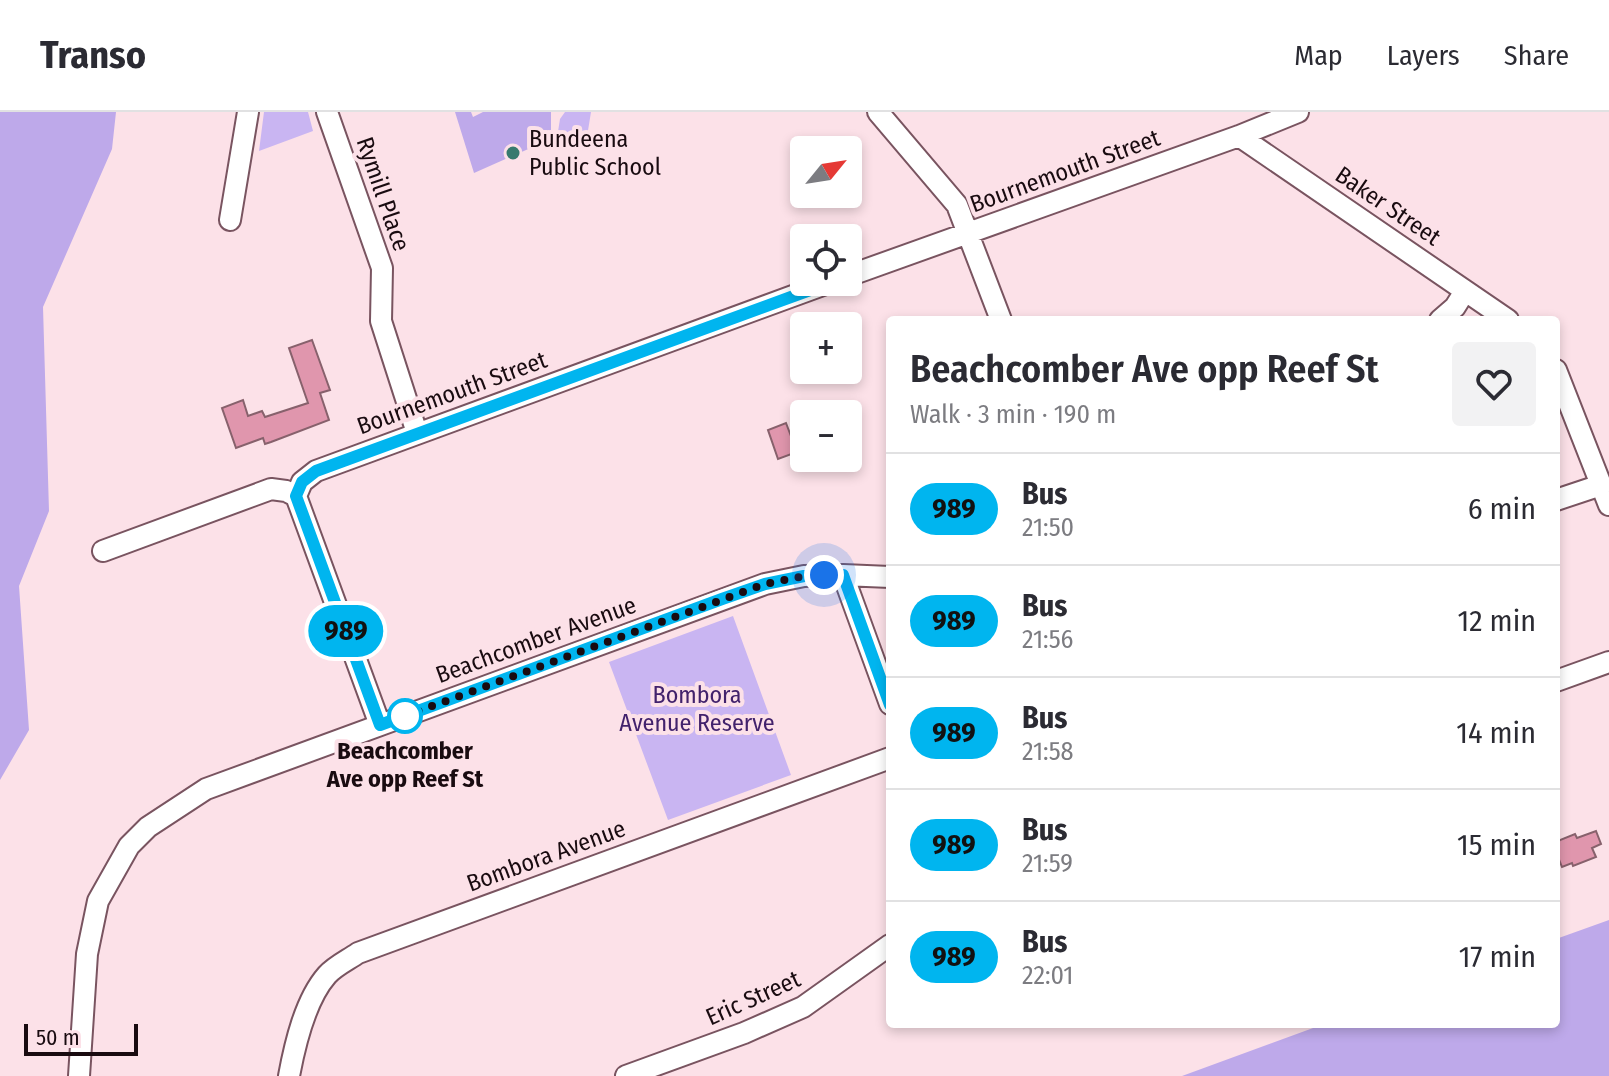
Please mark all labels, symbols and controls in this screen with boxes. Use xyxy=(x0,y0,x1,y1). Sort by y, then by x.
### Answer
text: Transo xyxy=(40,32,146,78)
text: Map xyxy=(1294,39,1343,72)
text: Layers xyxy=(1387,39,1460,72)
text: Share xyxy=(1504,39,1569,72)
street label: Bournemouth Street xyxy=(966,124,1164,218)
place label: Bundeena Public School xyxy=(529,125,661,181)
street label: Rymill Place xyxy=(350,133,416,255)
north arrow xyxy=(790,136,862,208)
map controls xyxy=(790,136,862,472)
marker: Bundeena Public School xyxy=(504,144,522,162)
street label: Baker Street xyxy=(1330,161,1446,251)
button: locate xyxy=(790,224,862,296)
button: + xyxy=(790,312,862,384)
button: heart xyxy=(1452,342,1536,426)
street label: Bournemouth Street xyxy=(353,346,551,440)
text: Beachcomber Ave opp Reef St xyxy=(910,346,1379,392)
text: Walk · 3 min · 190 m xyxy=(910,399,1116,430)
button: − xyxy=(790,400,862,472)
text: Bus xyxy=(1022,476,1067,512)
text: 6 min xyxy=(1468,491,1536,527)
text: 989 xyxy=(932,492,976,525)
text: 21:50 xyxy=(1022,512,1074,543)
your location xyxy=(804,555,844,595)
text: Bus xyxy=(1022,588,1067,624)
street label: Beachcomber Avenue xyxy=(432,591,640,689)
text: 12 min xyxy=(1458,603,1536,639)
text: 989 xyxy=(932,604,976,637)
line badge: 989 xyxy=(300,605,392,657)
text: 989 xyxy=(324,614,368,647)
text: 21:56 xyxy=(1022,624,1073,655)
park label: Bombora Avenue Reserve xyxy=(619,681,775,737)
marker: Beachcomber Ave opp Reef St xyxy=(388,699,422,733)
text: Bus xyxy=(1022,700,1067,736)
text: 14 min xyxy=(1456,715,1536,751)
text: 989 xyxy=(932,716,976,749)
text: 21:58 xyxy=(1022,736,1074,767)
place label: Beachcomber Ave opp Reef St xyxy=(326,737,484,793)
text: Bus xyxy=(1022,812,1067,848)
street label: Bombora Avenue xyxy=(463,814,629,898)
text: 15 min xyxy=(1457,827,1536,863)
text: 989 xyxy=(932,828,976,861)
text: 21:59 xyxy=(1022,848,1073,879)
text: Bus xyxy=(1022,924,1067,960)
text: 17 min xyxy=(1459,939,1536,975)
text: 989 xyxy=(932,940,976,973)
text: 22:01 xyxy=(1022,960,1073,991)
street label: Eric Street xyxy=(701,965,805,1031)
scale bar xyxy=(24,1020,138,1056)
text: 50 m xyxy=(36,1024,80,1051)

